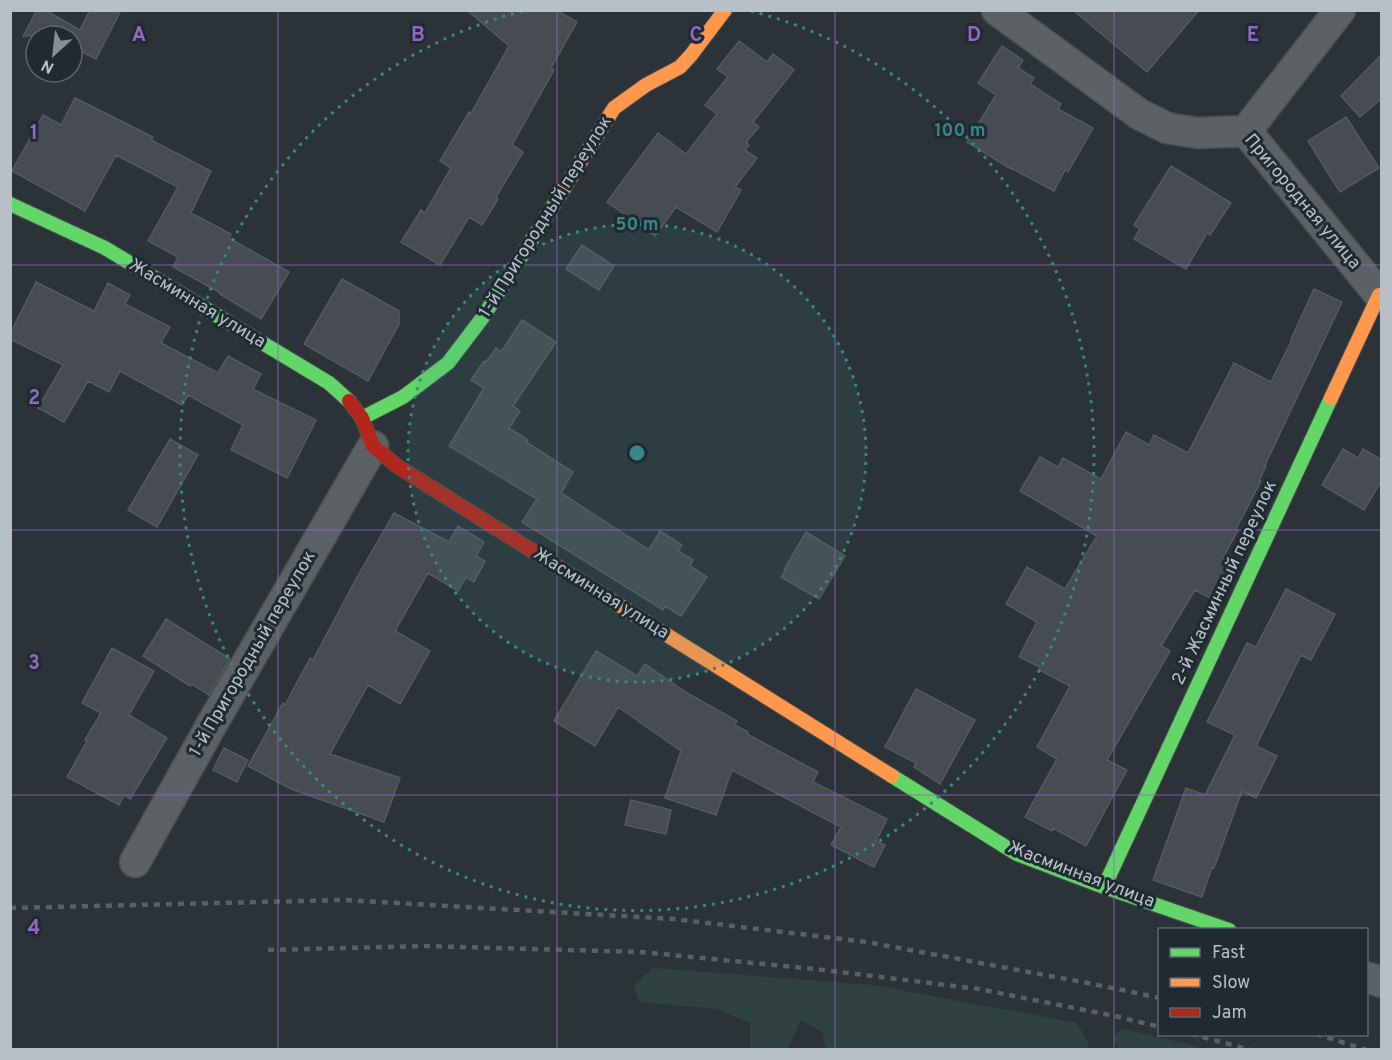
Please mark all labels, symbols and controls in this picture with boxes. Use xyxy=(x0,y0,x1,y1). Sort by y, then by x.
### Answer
text: A xyxy=(132,23,146,49)
text: B xyxy=(411,23,425,49)
text: C xyxy=(690,23,702,49)
text: D xyxy=(967,23,981,49)
text: E xyxy=(1247,23,1259,49)
north arrow xyxy=(24,24,84,84)
text: N xyxy=(38,54,58,77)
street label: 1-й Пригородный переулок xyxy=(474,112,618,322)
text: 100 m xyxy=(934,120,986,143)
text: 1 xyxy=(30,121,38,147)
street label: Пригородная улица xyxy=(1239,130,1365,274)
text: 50 m xyxy=(615,214,659,237)
street label: Жасминная улица xyxy=(124,254,270,354)
text: 2 xyxy=(28,386,40,412)
centre of rings xyxy=(627,443,647,463)
street label: 2-й Жасминный переулок xyxy=(1167,477,1283,689)
street label: Жасминная улица xyxy=(529,543,673,645)
street label: 1-й Пригородный переулок xyxy=(185,547,321,761)
text: 3 xyxy=(28,651,40,677)
street label: Жасминная улица xyxy=(1004,836,1158,914)
text: 4 xyxy=(28,916,40,942)
legend xyxy=(1158,928,1368,1036)
text: Fast xyxy=(1212,942,1245,965)
text: Slow xyxy=(1212,972,1250,995)
text: Jam xyxy=(1212,1002,1247,1025)

